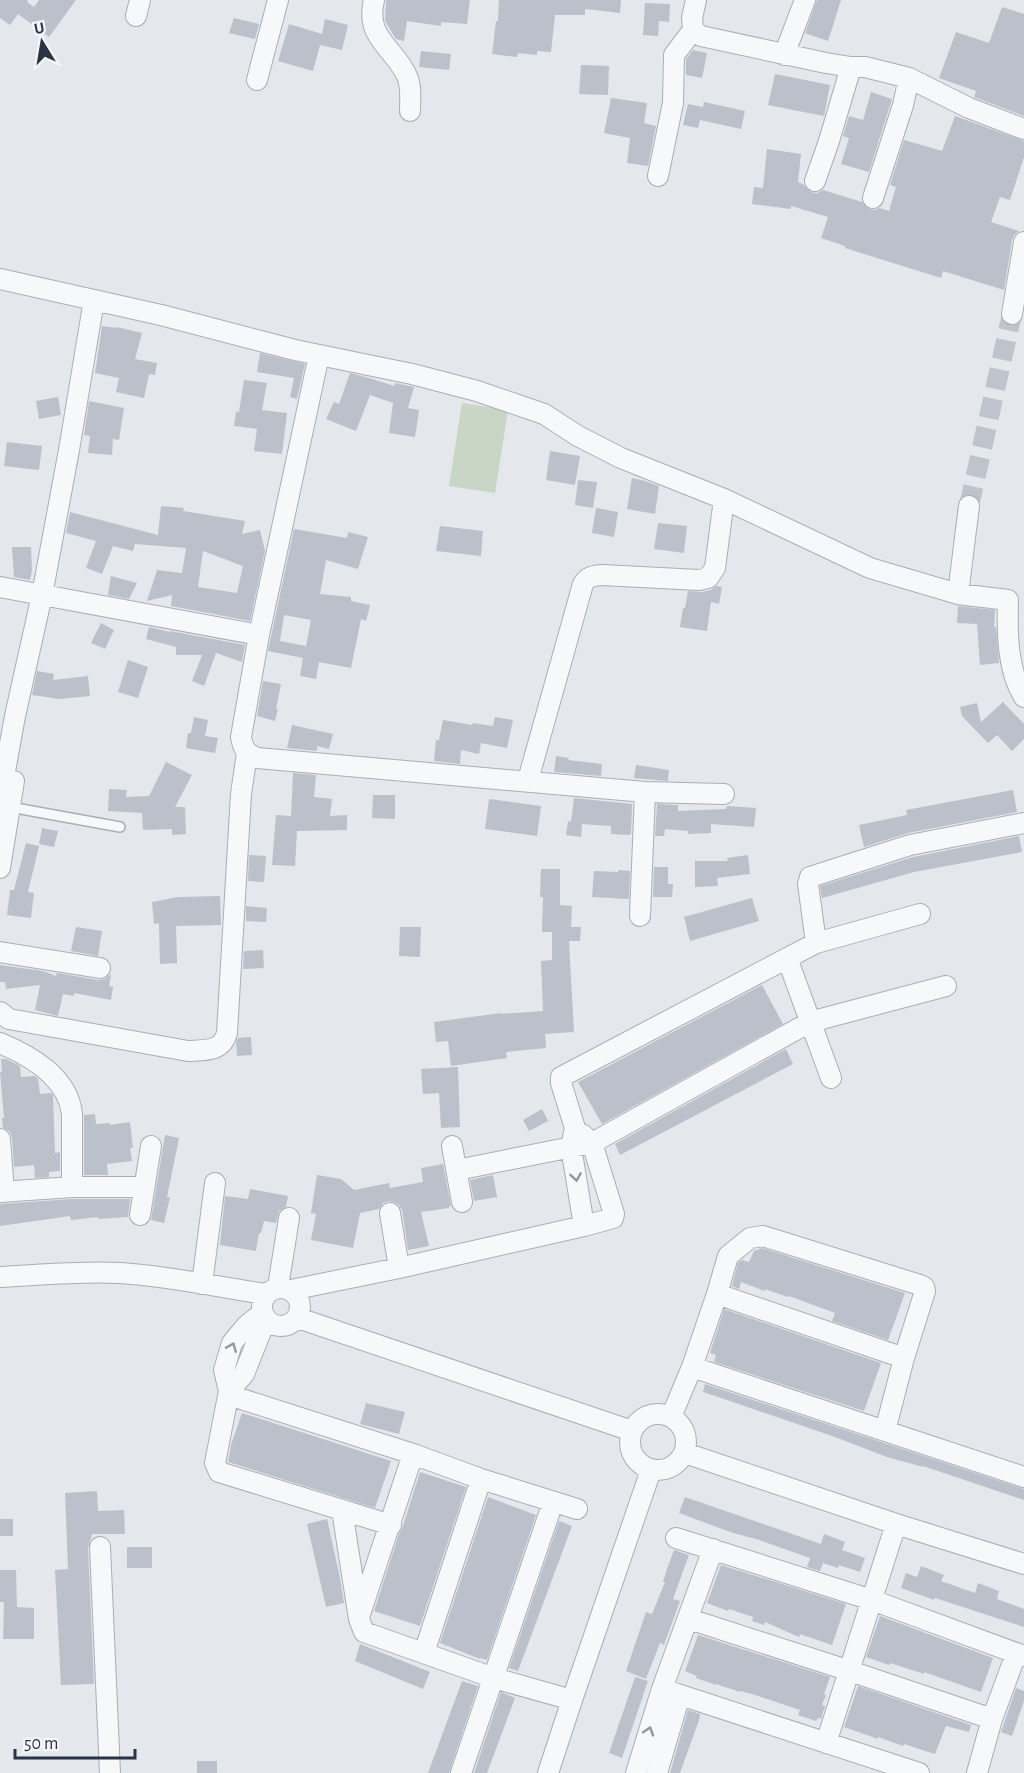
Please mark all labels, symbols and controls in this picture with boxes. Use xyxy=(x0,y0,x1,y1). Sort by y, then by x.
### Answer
north arrow xyxy=(12,12,72,72)
text: U xyxy=(33,19,46,37)
one-way arrow xyxy=(569,1172,581,1181)
one-way arrow xyxy=(225,1342,237,1353)
scale bar xyxy=(15,1722,135,1760)
one-way arrow xyxy=(642,1726,654,1737)
text: 50 m xyxy=(24,1735,58,1753)

